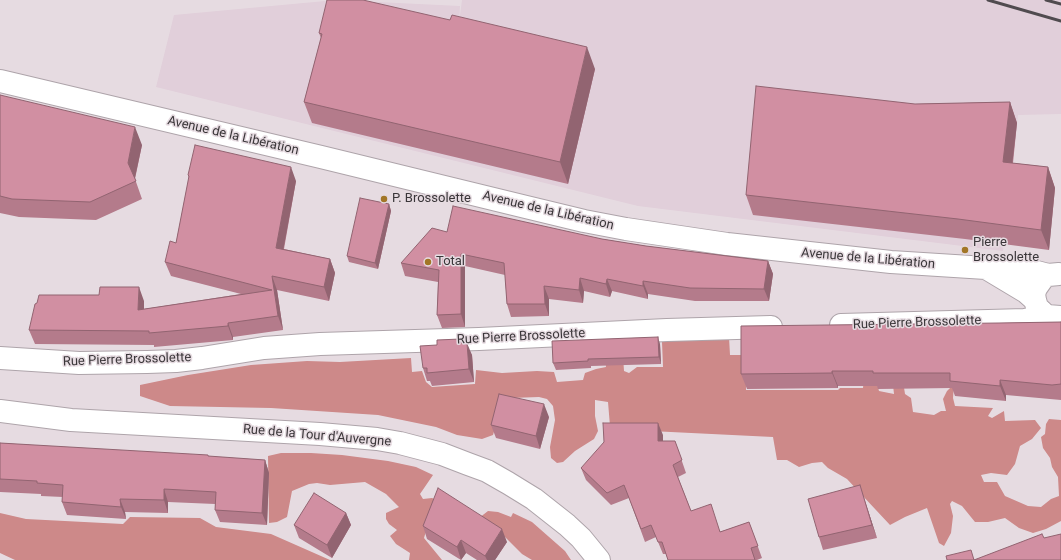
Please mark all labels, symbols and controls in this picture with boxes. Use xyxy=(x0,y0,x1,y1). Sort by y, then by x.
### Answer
street label: Avenue de la Libération xyxy=(166,113,300,159)
street label: Avenue de la Libération xyxy=(481,188,615,234)
place label: P. Brossolette xyxy=(392,191,471,207)
marker: P. Brossolette xyxy=(379,194,389,204)
place label: Pierre Brossolette xyxy=(973,235,1039,266)
street label: Avenue de la Libération xyxy=(800,245,936,273)
marker: Pierre Brossolette xyxy=(960,245,970,255)
place label: Total xyxy=(436,254,465,270)
marker: Total xyxy=(423,257,433,267)
street label: Rue Pierre Brossolette xyxy=(853,313,981,333)
street label: Rue Pierre Brossolette xyxy=(456,326,586,348)
street label: Rue Pierre Brossolette xyxy=(63,350,191,370)
street label: Rue de la Tour d'Auvergne xyxy=(242,422,392,450)

